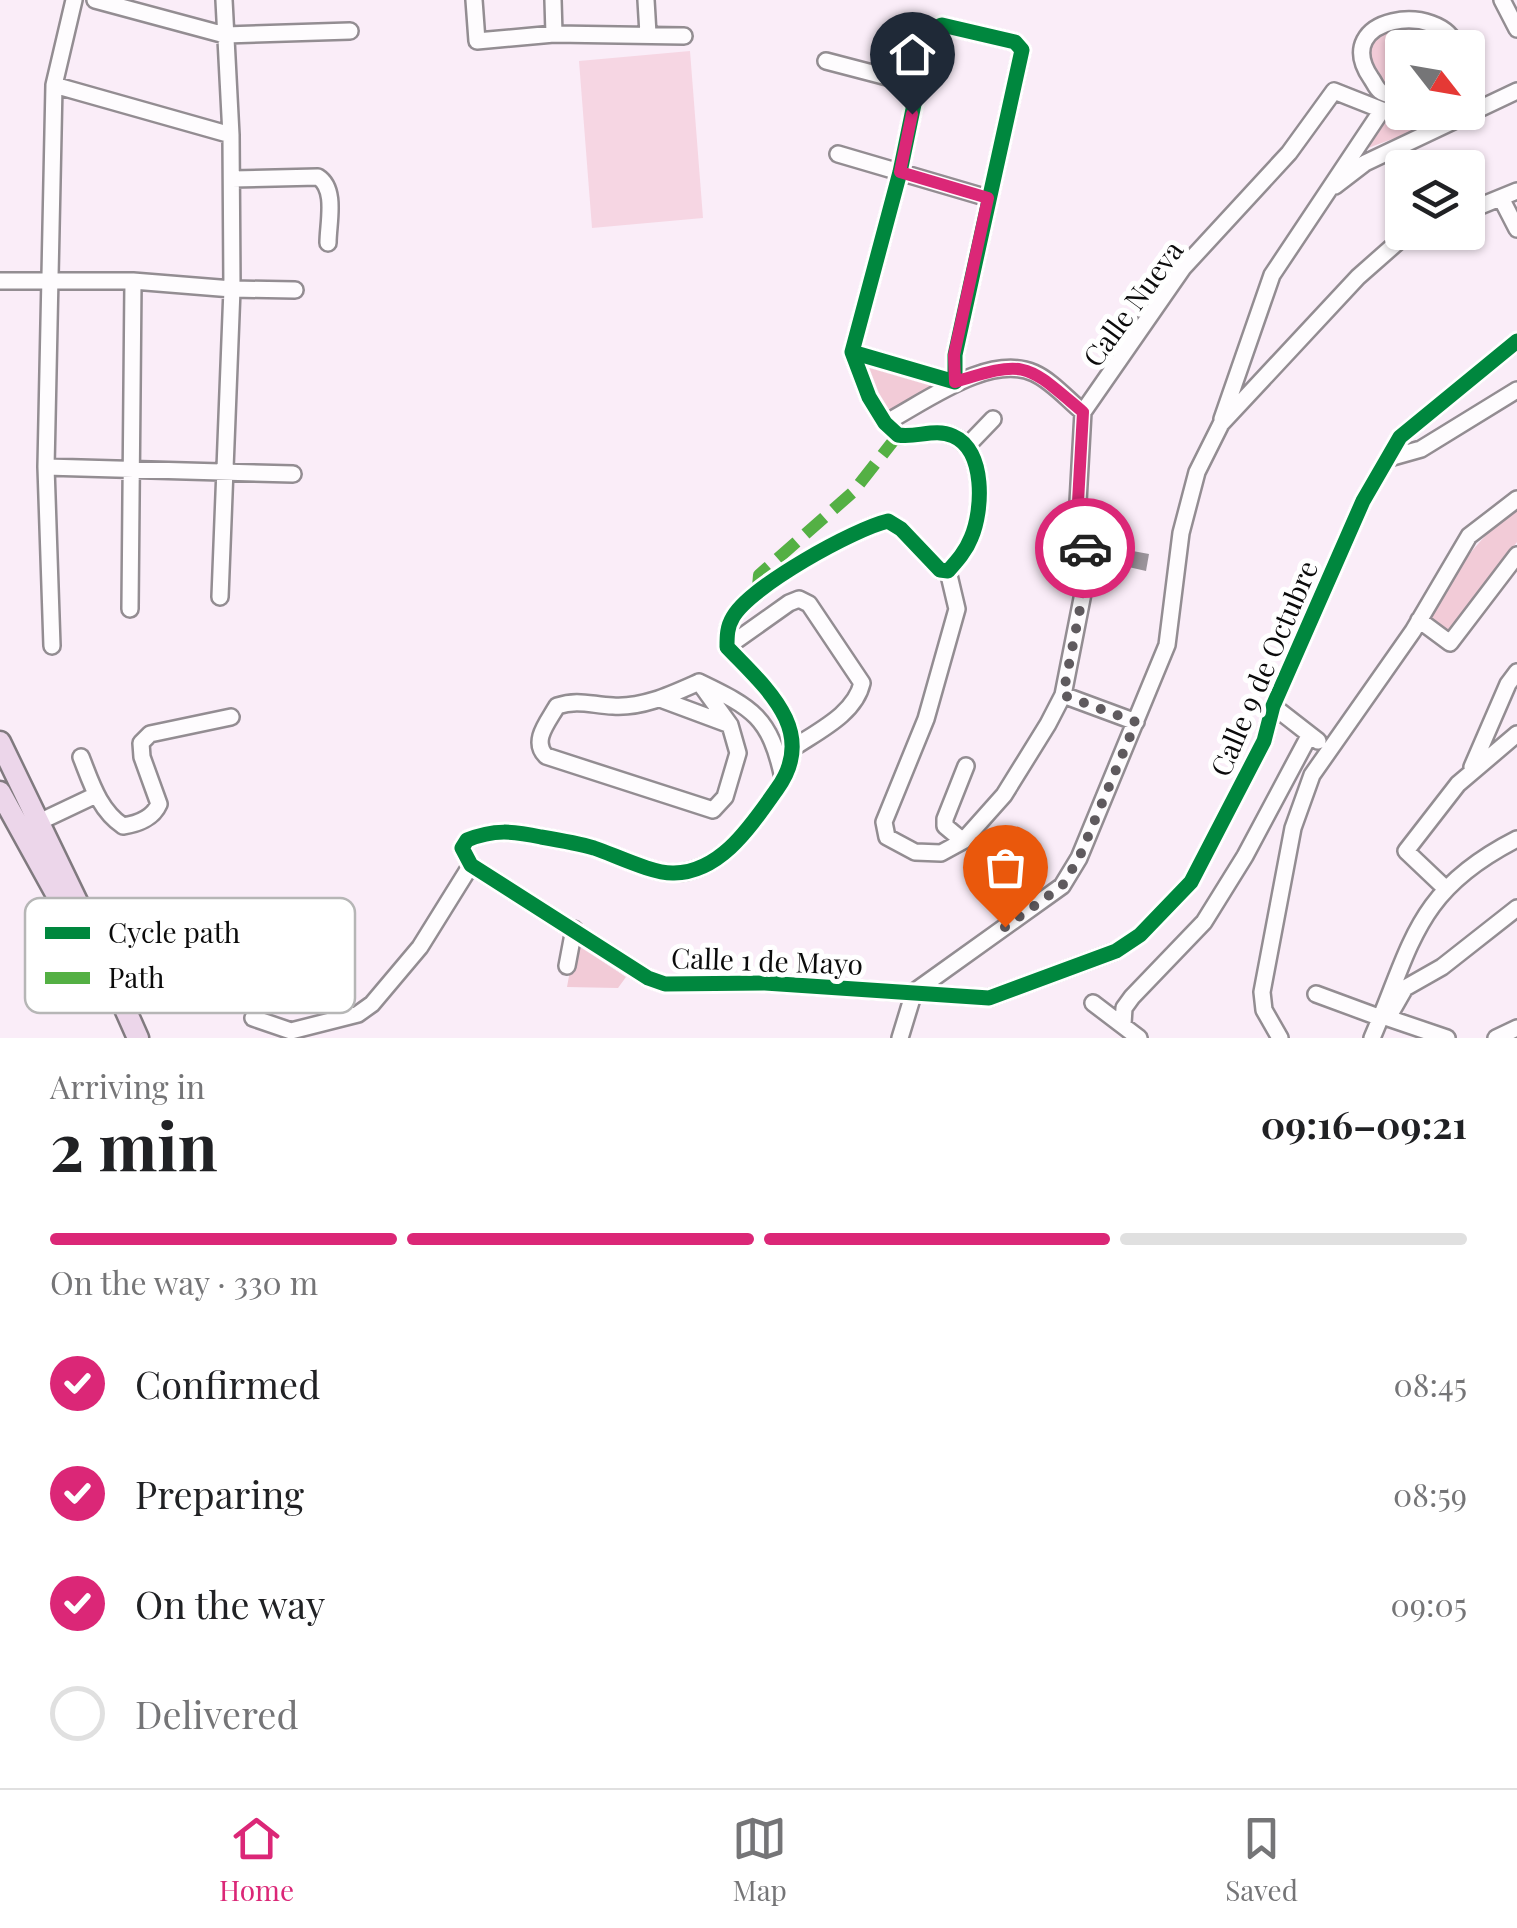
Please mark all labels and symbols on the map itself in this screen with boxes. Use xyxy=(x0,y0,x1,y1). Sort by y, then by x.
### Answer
pin xyxy=(870,12,955,115)
north arrow xyxy=(1385,30,1485,130)
street label: Calle Nueva xyxy=(1074,233,1190,373)
courier xyxy=(1035,498,1135,598)
street label: Calle 9 de Octubre xyxy=(1201,554,1325,782)
pin xyxy=(963,825,1048,928)
legend xyxy=(25,898,355,1013)
text: Cycle path xyxy=(108,913,241,950)
street label: Calle 1 de Mayo xyxy=(670,938,864,982)
text: Path xyxy=(108,958,165,995)

